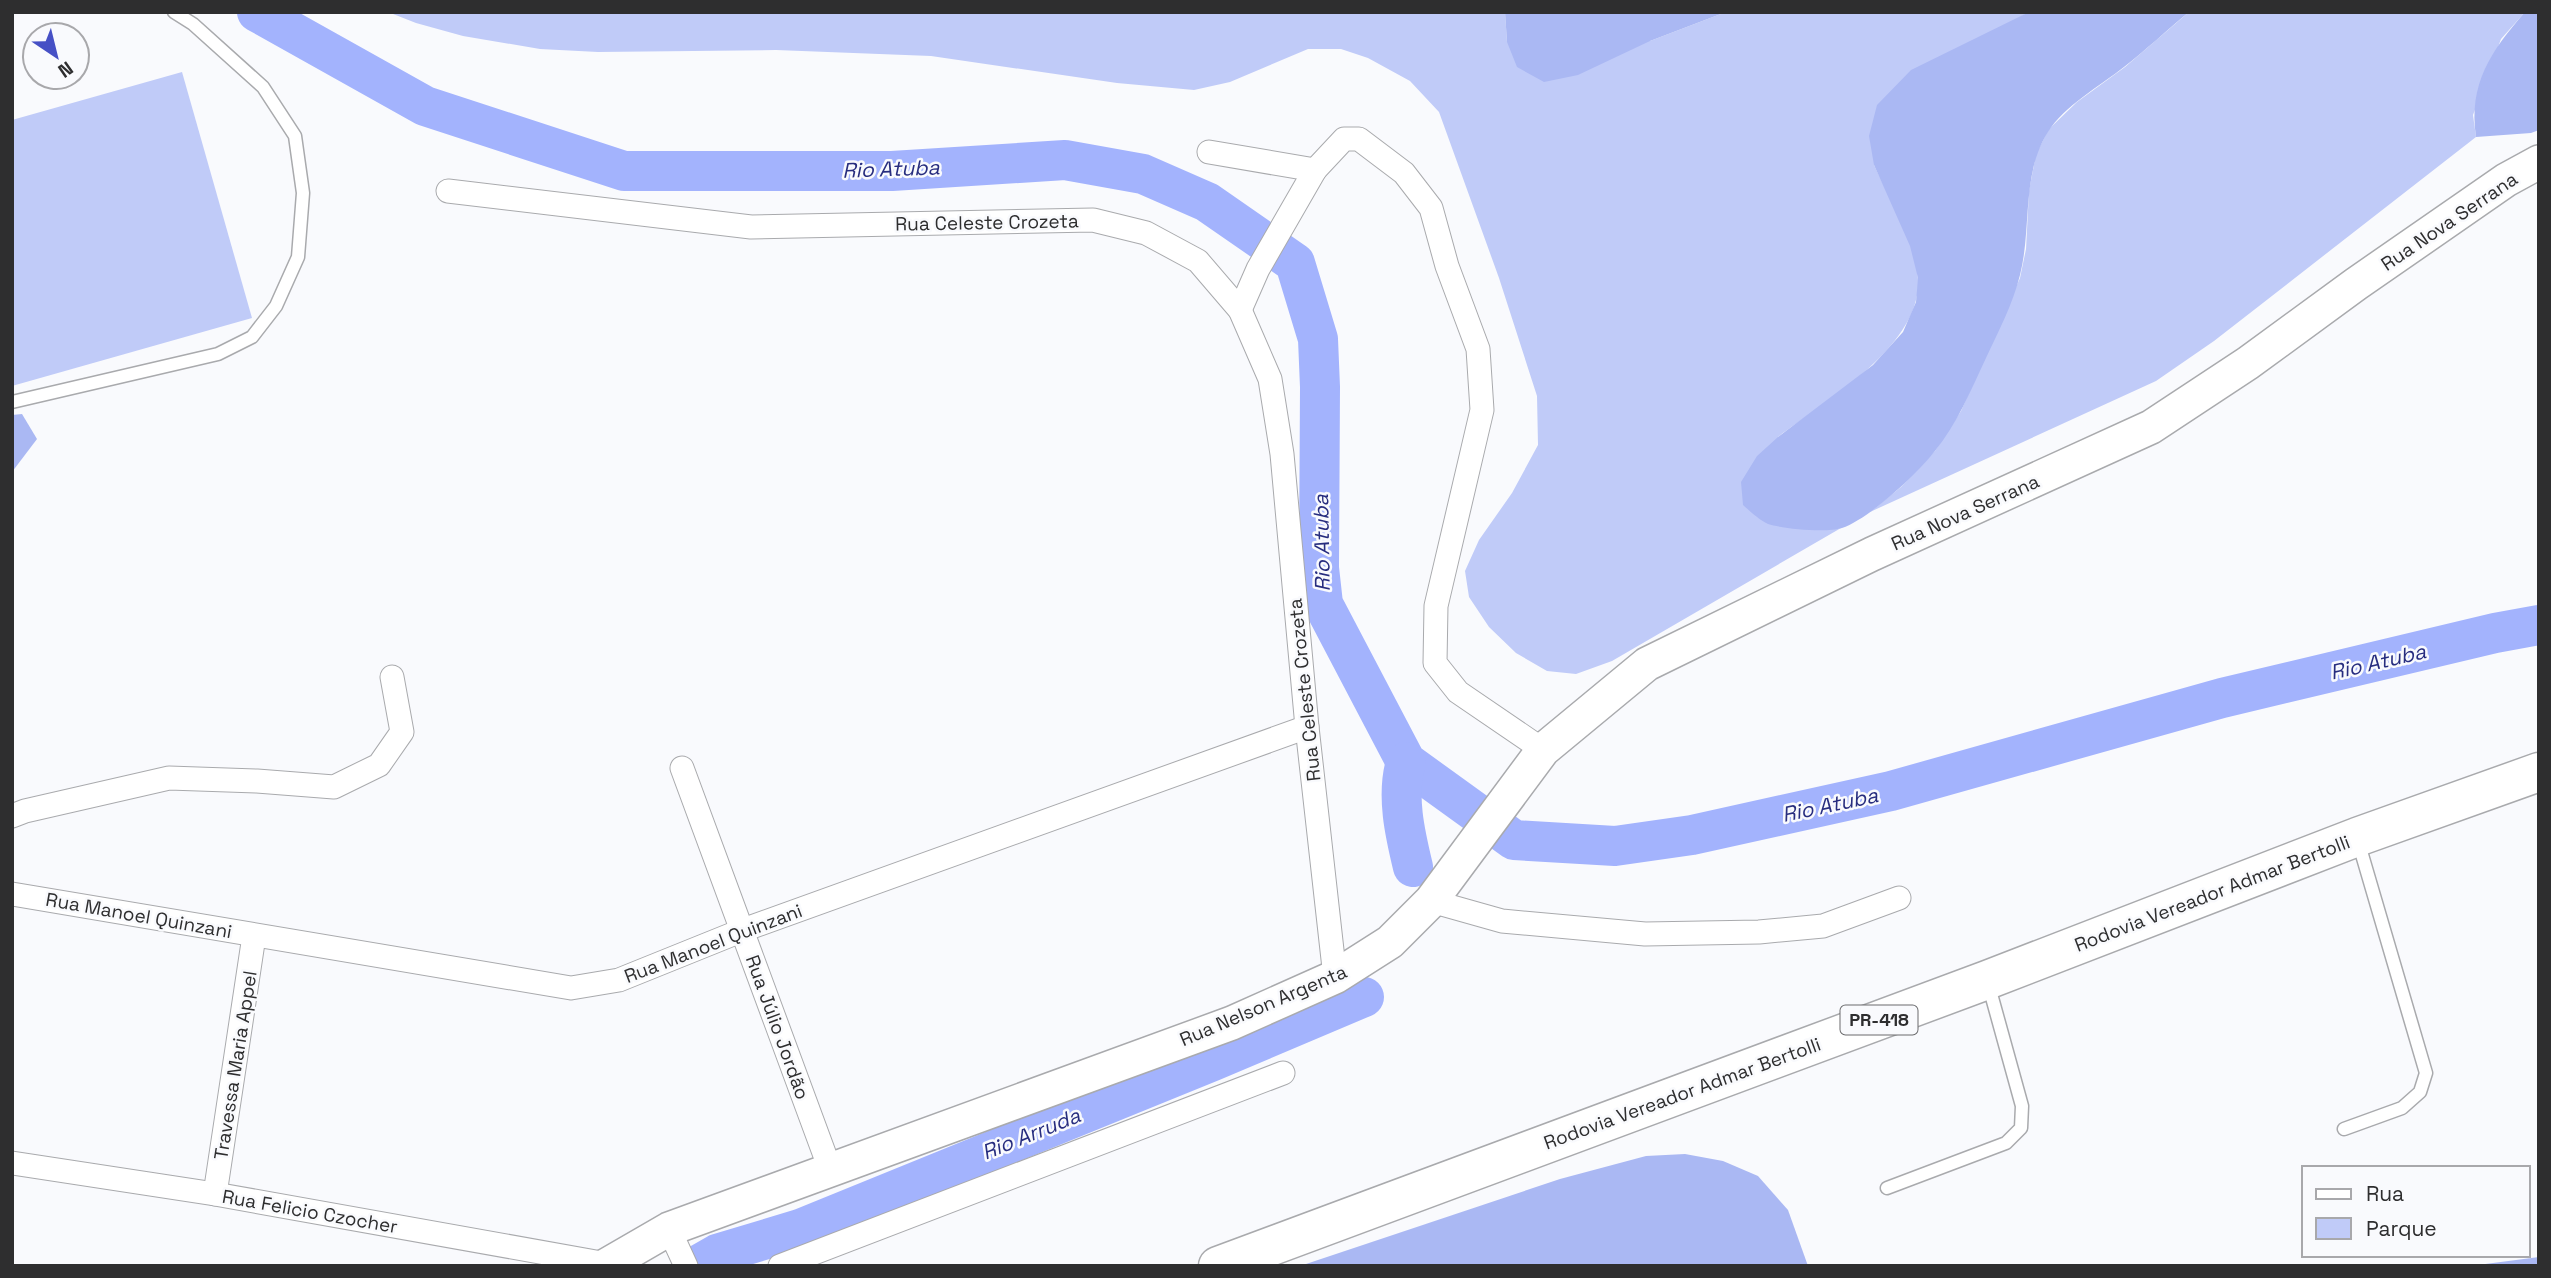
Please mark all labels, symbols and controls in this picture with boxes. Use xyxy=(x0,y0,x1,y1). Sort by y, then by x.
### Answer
north arrow xyxy=(21,21,91,91)
text: N xyxy=(53,56,78,83)
water label: Rio Atuba xyxy=(842,153,941,184)
street label: Rua Nova Serrana xyxy=(2376,166,2522,276)
street label: Rua Celeste Crozeta xyxy=(895,208,1079,237)
street label: Rua Nova Serrana xyxy=(1887,469,2043,556)
water label: Rio Atuba xyxy=(1307,493,1336,592)
street label: Rua Celeste Crozeta xyxy=(1282,597,1327,783)
water label: Rio Atuba xyxy=(2327,637,2429,686)
water label: Rio Atuba xyxy=(1779,781,1881,828)
street label: Rodovia Vereador Admar Bertolli xyxy=(2071,829,2354,958)
street label: Rua Manoel Quinzani xyxy=(44,887,234,944)
street label: Rua Manoel Quinzani xyxy=(621,898,806,989)
street label: Rua Júlio Jordão xyxy=(740,952,815,1103)
street label: Rua Nelson Argenta xyxy=(1176,959,1351,1052)
street label: Travessa Maria Appel xyxy=(208,969,263,1161)
road number: PR-418 xyxy=(1840,1006,1918,1035)
street label: Rodovia Vereador Admar Bertolli xyxy=(1540,1032,1824,1155)
water label: Rio Arruda xyxy=(978,1101,1085,1166)
legend xyxy=(2302,1166,2530,1257)
text: Rua xyxy=(2366,1180,2404,1207)
street label: Rua Felicio Czocher xyxy=(220,1184,400,1239)
text: Parque xyxy=(2366,1215,2437,1242)

